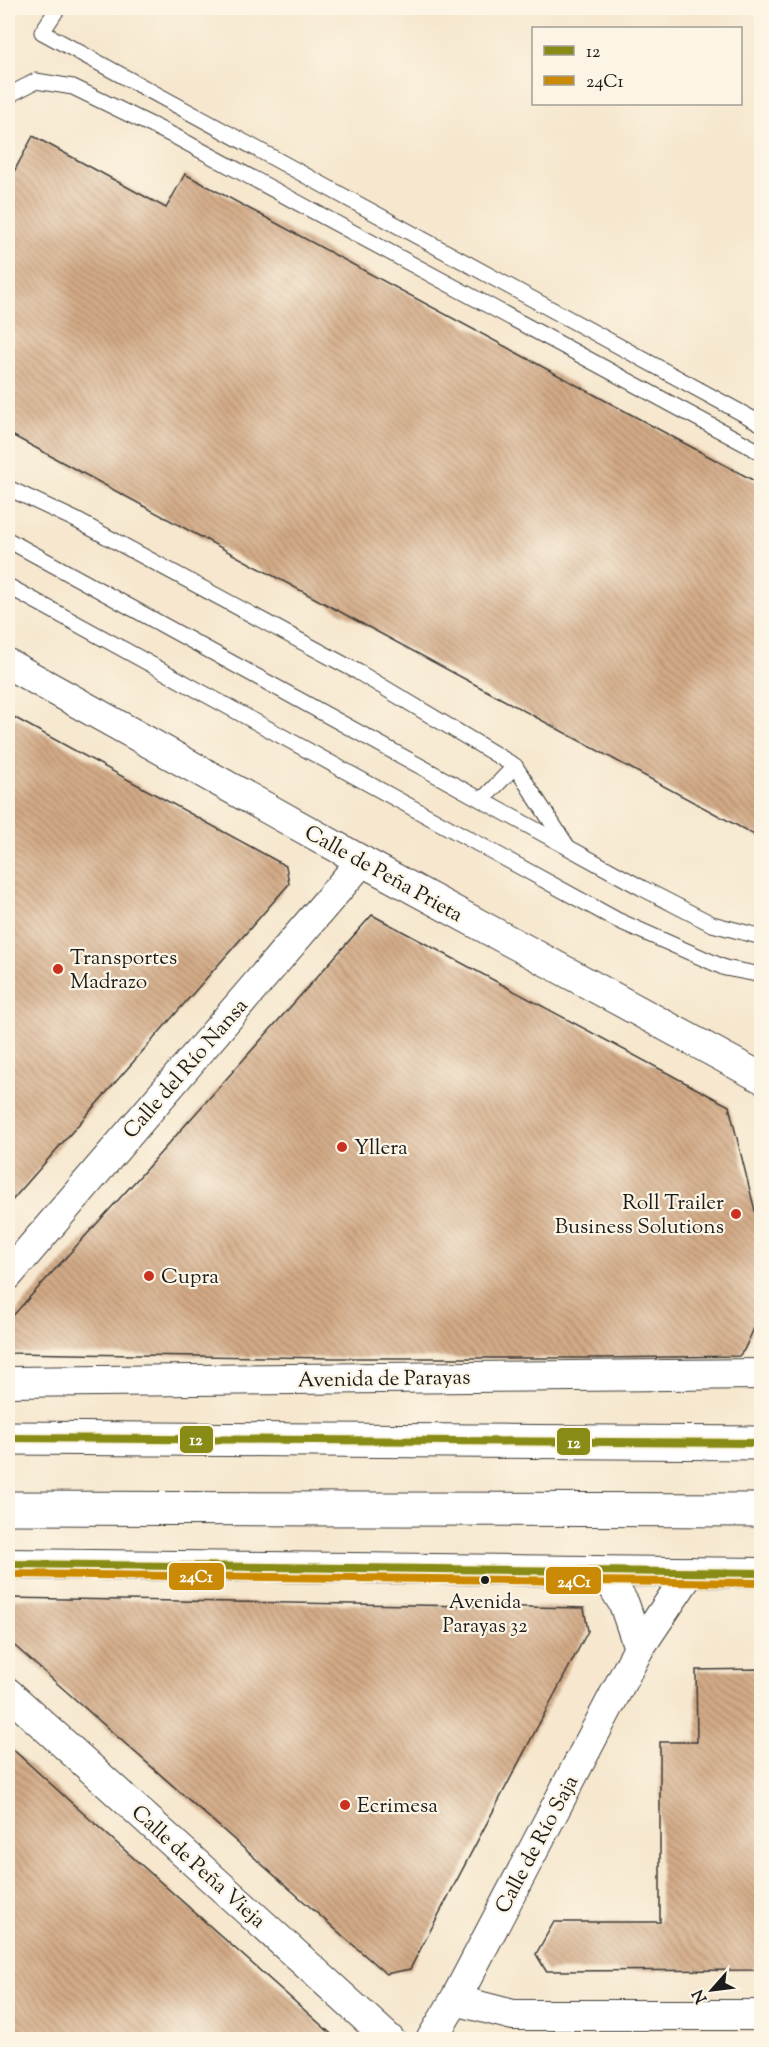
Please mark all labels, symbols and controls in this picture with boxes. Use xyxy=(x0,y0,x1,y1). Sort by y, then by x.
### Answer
legend xyxy=(532,27,742,105)
text: 12 xyxy=(586,40,601,66)
text: 24C1 xyxy=(586,70,624,96)
street label: Calle de Peña Prieta xyxy=(298,819,468,931)
place label: Transportes Madrazo xyxy=(70,944,177,998)
marker: Transportes Madrazo xyxy=(51,962,65,976)
street label: Calle del Río Nansa xyxy=(117,992,256,1146)
place label: Yllera xyxy=(354,1134,408,1164)
marker: Yllera xyxy=(335,1140,349,1154)
place label: Roll Trailer Business Solutions xyxy=(555,1189,724,1243)
marker: Roll Trailer Business Solutions xyxy=(729,1207,743,1221)
place label: Cupra xyxy=(161,1263,219,1293)
marker: Cupra xyxy=(142,1269,156,1283)
street label: Avenida de Parayas xyxy=(297,1363,471,1397)
line badge: 12 xyxy=(179,1425,214,1454)
line badge: 12 xyxy=(556,1427,591,1456)
text: 12 xyxy=(190,1430,203,1453)
text: 12 xyxy=(568,1433,581,1456)
line badge: 24C1 xyxy=(168,1562,225,1591)
line badge: 24C1 xyxy=(545,1566,602,1595)
text: 24C1 xyxy=(179,1567,213,1590)
text: 24C1 xyxy=(557,1572,591,1595)
marker: Avenida Parayas 32 xyxy=(479,1574,491,1586)
place label: Avenida Parayas 32 xyxy=(442,1589,528,1642)
street label: Calle de Río Saja xyxy=(489,1770,587,1919)
place label: Ecrimesa xyxy=(357,1792,438,1822)
marker: Ecrimesa xyxy=(338,1798,352,1812)
street label: Calle de Peña Vieja xyxy=(124,1799,272,1936)
north arrow xyxy=(682,1960,742,2020)
text: N xyxy=(688,1985,714,2007)

